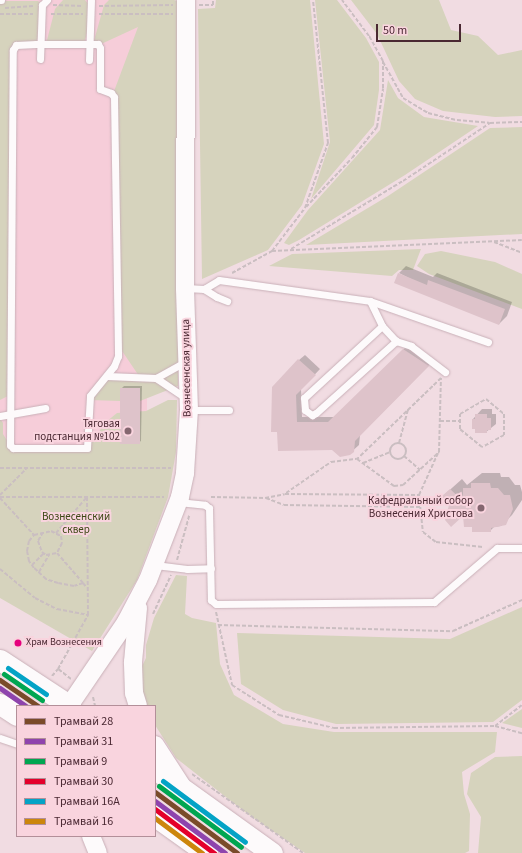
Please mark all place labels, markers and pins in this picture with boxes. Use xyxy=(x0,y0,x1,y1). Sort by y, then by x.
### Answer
place label: Тяговая подстанция №102 xyxy=(34,418,120,444)
marker: Тяговая подстанция №102 xyxy=(123,426,133,436)
place label: Кафедральный собор Вознесения Христова xyxy=(368,495,473,521)
marker: Кафедральный собор Вознесения Христова xyxy=(476,503,486,513)
place label: Храм Вознесения xyxy=(26,637,102,649)
marker: Храм Вознесения xyxy=(13,638,23,648)

